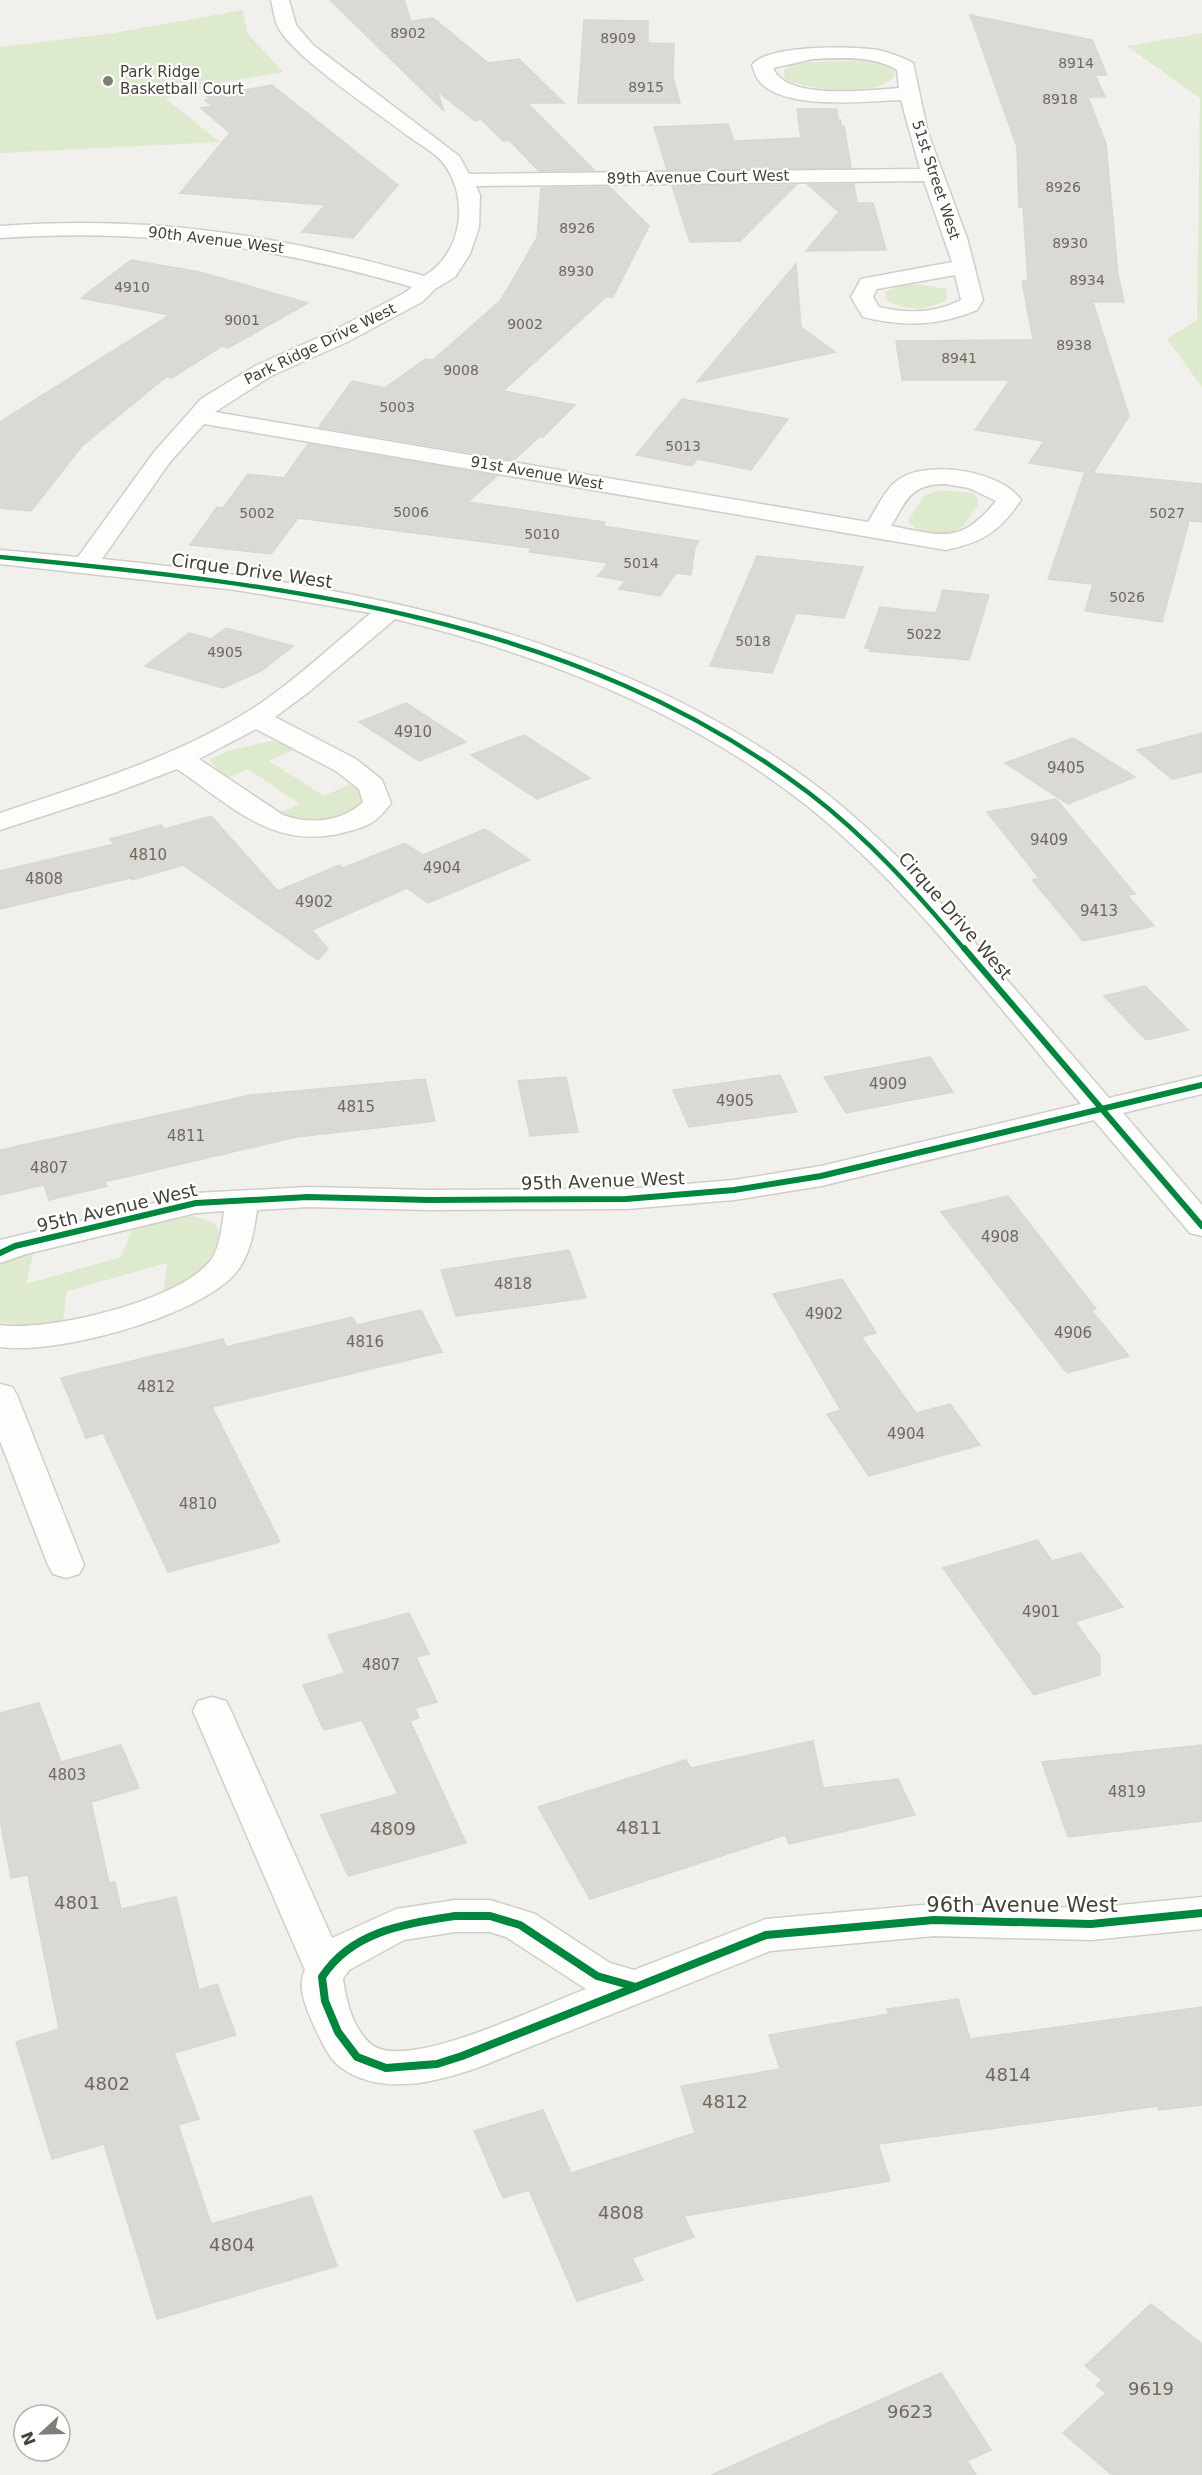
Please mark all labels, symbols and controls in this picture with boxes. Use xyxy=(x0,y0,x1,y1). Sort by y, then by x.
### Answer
house number: 8902 xyxy=(390,25,426,41)
house number: 8909 xyxy=(600,30,636,46)
house number: 8914 xyxy=(1058,55,1094,71)
place label: Park Ridge Basketball Court xyxy=(120,63,244,98)
marker: Park Ridge Basketball Court xyxy=(101,74,115,88)
house number: 8915 xyxy=(628,79,664,95)
house number: 8918 xyxy=(1042,91,1078,107)
street label: 51st Street West xyxy=(908,118,964,242)
street label: 89th Avenue Court West xyxy=(607,166,790,188)
house number: 8926 xyxy=(1045,179,1081,195)
house number: 8926 xyxy=(559,220,595,236)
street label: 90th Avenue West xyxy=(147,223,285,257)
house number: 8930 xyxy=(1052,235,1088,251)
house number: 8930 xyxy=(558,263,594,279)
house number: 8934 xyxy=(1069,272,1105,288)
house number: 4910 xyxy=(114,279,150,295)
street label: Park Ridge Drive West xyxy=(241,299,399,389)
house number: 9001 xyxy=(224,312,260,328)
house number: 9002 xyxy=(507,316,543,332)
house number: 8938 xyxy=(1056,337,1092,353)
house number: 8941 xyxy=(941,350,977,366)
house number: 9008 xyxy=(443,362,479,378)
house number: 5003 xyxy=(379,399,415,415)
house number: 5013 xyxy=(665,438,701,454)
street label: 91st Avenue West xyxy=(469,452,605,494)
house number: 5006 xyxy=(393,504,429,520)
house number: 5002 xyxy=(239,505,275,521)
house number: 5027 xyxy=(1149,505,1185,521)
house number: 5010 xyxy=(524,526,560,542)
street label: Cirque Drive West xyxy=(170,549,334,592)
house number: 5014 xyxy=(623,555,659,571)
house number: 5026 xyxy=(1109,589,1145,605)
house number: 5022 xyxy=(906,626,942,642)
house number: 5018 xyxy=(735,633,771,649)
house number: 4905 xyxy=(207,644,243,660)
house number: 4910 xyxy=(394,723,432,741)
house number: 9405 xyxy=(1047,759,1085,777)
house number: 9409 xyxy=(1030,831,1068,849)
house number: 4810 xyxy=(129,846,167,864)
street label: Cirque Drive West xyxy=(894,848,1017,984)
house number: 4904 xyxy=(423,859,461,877)
house number: 4808 xyxy=(25,870,63,888)
house number: 4902 xyxy=(295,893,333,911)
house number: 9413 xyxy=(1080,902,1118,920)
house number: 4909 xyxy=(869,1075,907,1093)
house number: 4905 xyxy=(716,1092,754,1110)
house number: 4815 xyxy=(337,1098,375,1116)
house number: 4811 xyxy=(167,1127,205,1145)
house number: 4807 xyxy=(30,1159,68,1177)
street label: 95th Avenue West xyxy=(521,1167,685,1194)
street label: 95th Avenue West xyxy=(35,1179,199,1236)
house number: 4908 xyxy=(981,1228,1019,1246)
house number: 4818 xyxy=(494,1275,532,1293)
house number: 4902 xyxy=(805,1305,843,1323)
house number: 4906 xyxy=(1054,1324,1092,1342)
house number: 4816 xyxy=(346,1333,384,1351)
house number: 4812 xyxy=(137,1378,175,1396)
house number: 4904 xyxy=(887,1425,925,1443)
house number: 4810 xyxy=(179,1495,217,1513)
house number: 4901 xyxy=(1022,1603,1060,1621)
house number: 4807 xyxy=(362,1656,400,1674)
house number: 4803 xyxy=(48,1766,86,1784)
house number: 4819 xyxy=(1108,1783,1146,1801)
house number: 4811 xyxy=(616,1817,662,1838)
house number: 4809 xyxy=(370,1818,416,1839)
house number: 4801 xyxy=(54,1892,100,1913)
street label: 96th Avenue West xyxy=(926,1893,1118,1917)
house number: 4814 xyxy=(985,2064,1031,2085)
house number: 4802 xyxy=(84,2073,130,2094)
house number: 4812 xyxy=(702,2091,748,2112)
house number: 4808 xyxy=(598,2202,644,2223)
house number: 4804 xyxy=(209,2234,255,2255)
house number: 9619 xyxy=(1128,2378,1174,2399)
house number: 9623 xyxy=(887,2401,933,2422)
north arrow xyxy=(12,2403,72,2463)
text: N xyxy=(17,2429,40,2448)

